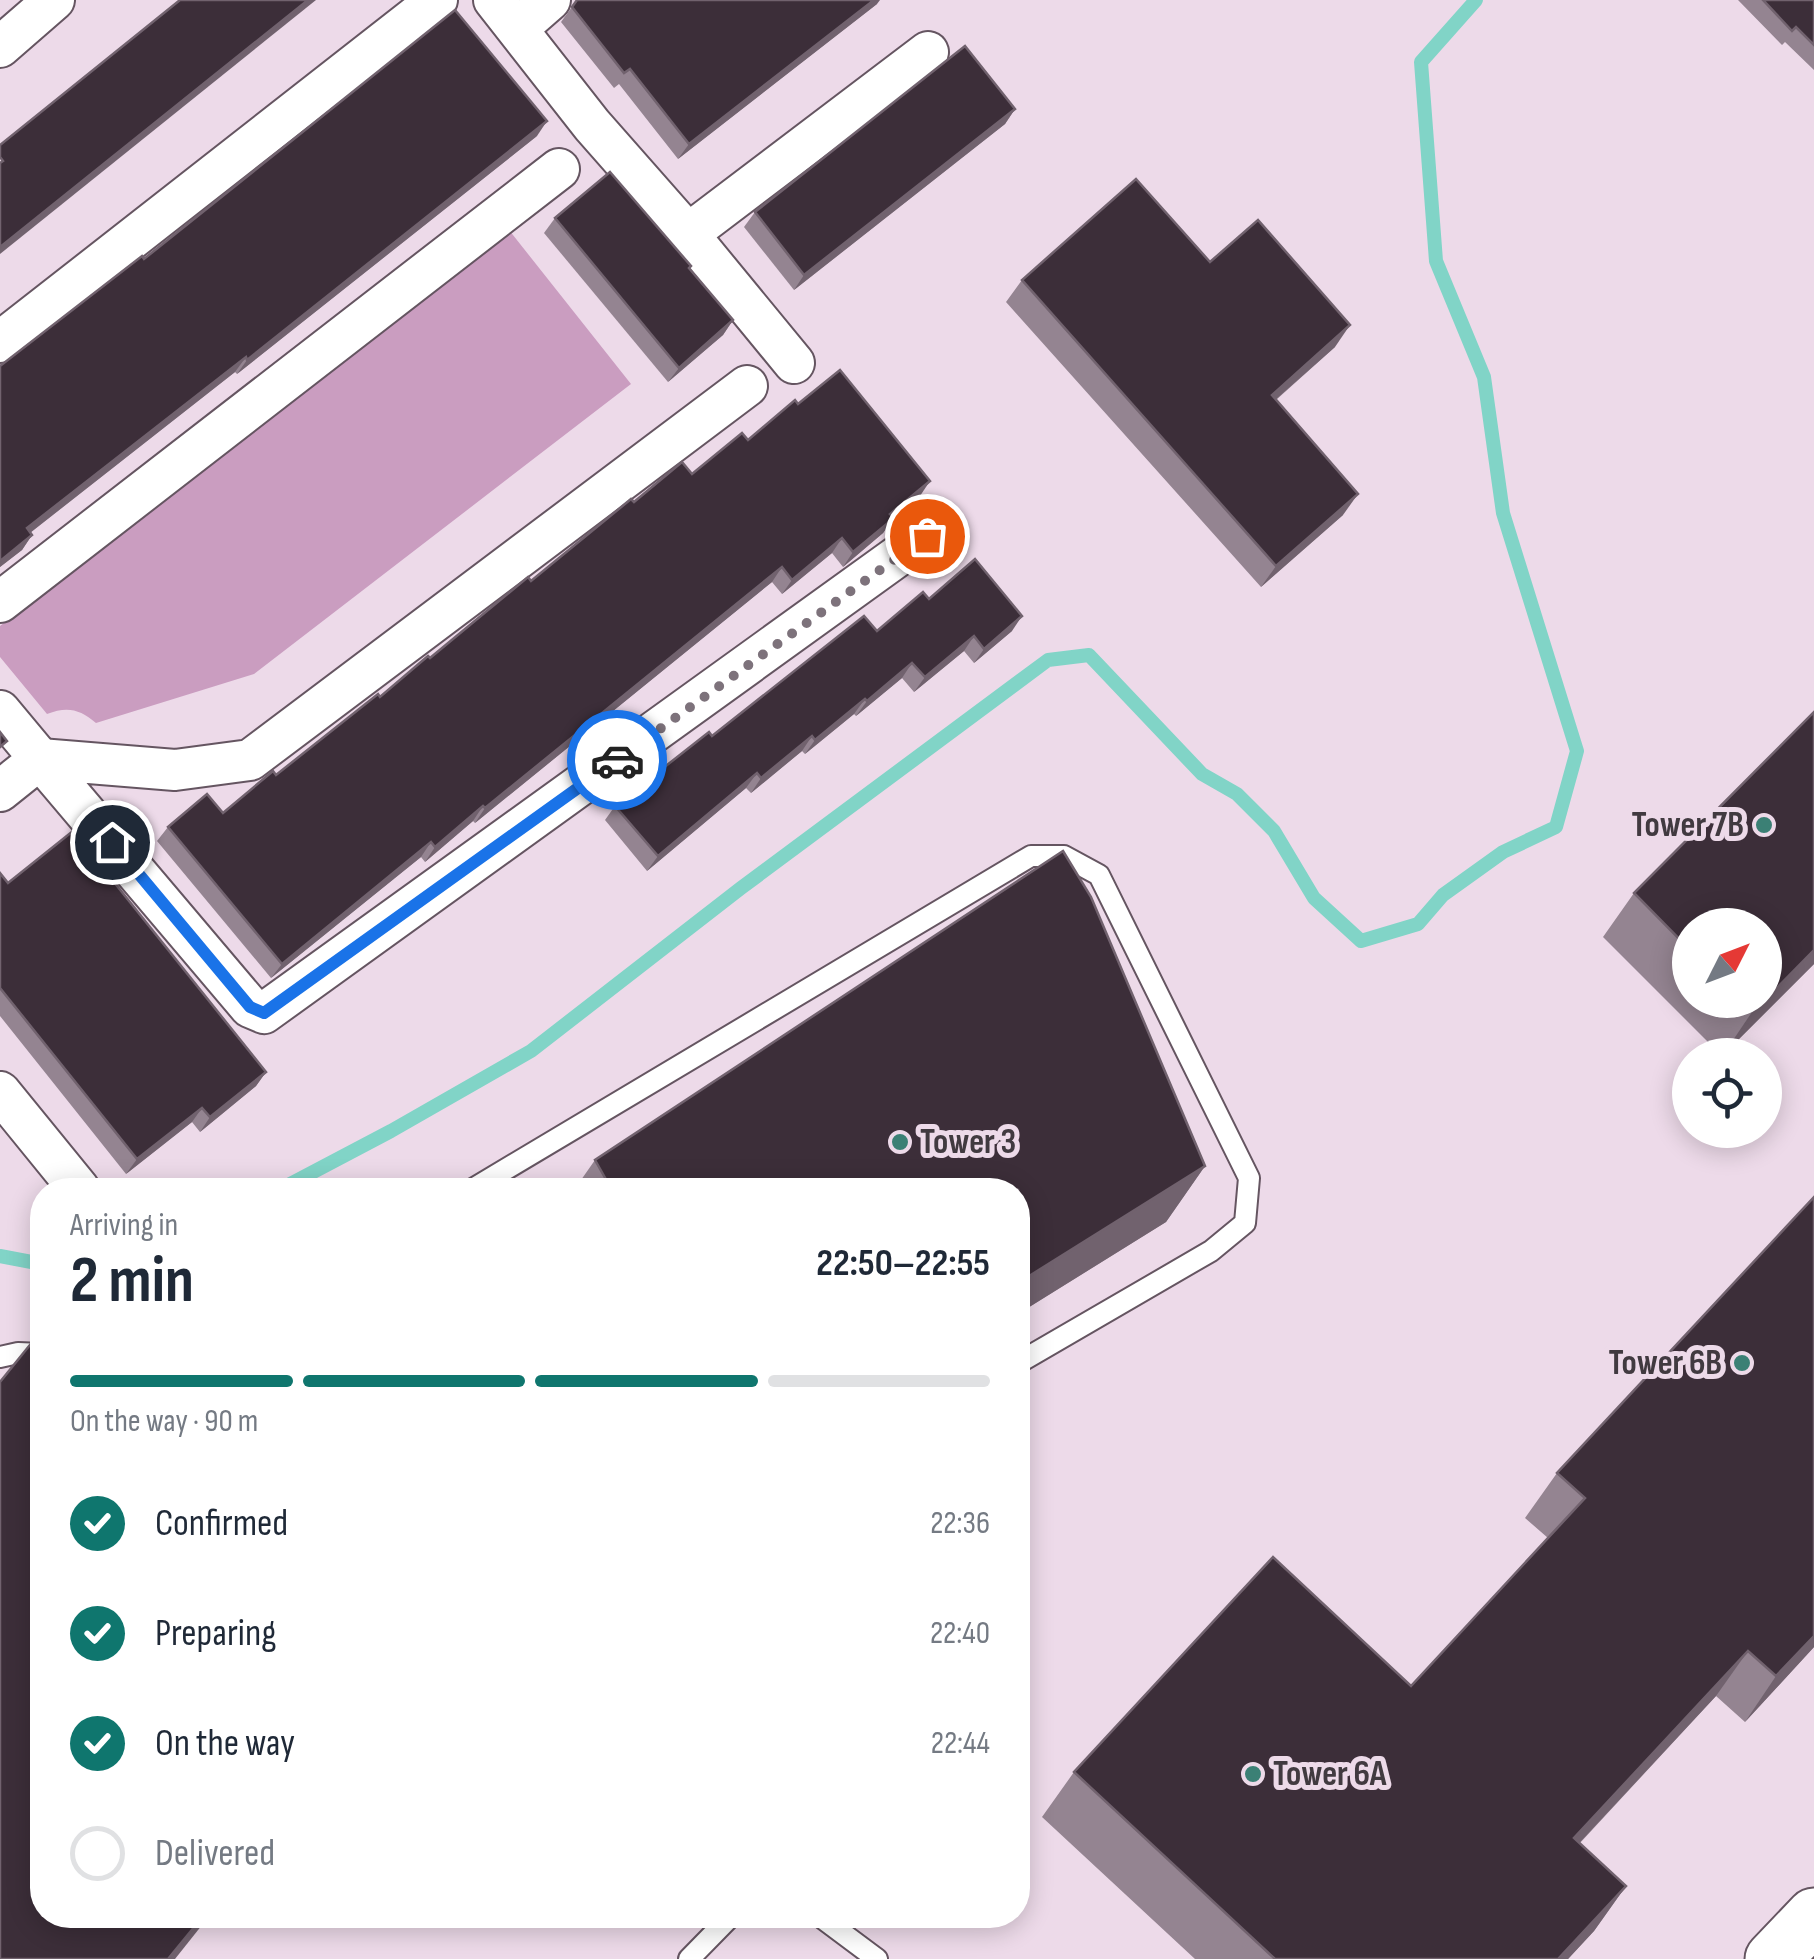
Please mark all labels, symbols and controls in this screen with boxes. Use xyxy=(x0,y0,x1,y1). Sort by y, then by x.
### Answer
pin xyxy=(885,494,970,579)
icon: bag xyxy=(900,509,955,564)
courier xyxy=(567,710,667,810)
icon: car xyxy=(590,733,645,788)
pin xyxy=(70,800,155,885)
place label: Tower 7B xyxy=(1631,804,1744,847)
marker: Tower 7B xyxy=(1753,814,1775,836)
icon: home xyxy=(85,815,140,870)
north arrow xyxy=(1672,908,1782,1018)
map controls xyxy=(1672,908,1782,1148)
button: locate xyxy=(1672,1038,1782,1148)
place label: Tower 3 xyxy=(920,1121,1016,1164)
marker: Tower 3 xyxy=(889,1131,911,1153)
text: Arriving in xyxy=(70,1206,178,1245)
text: 22:50–22:55 xyxy=(816,1241,990,1286)
text: 2 min xyxy=(70,1243,194,1321)
place label: Tower 6B xyxy=(1609,1342,1722,1385)
marker: Tower 6B xyxy=(1731,1352,1753,1374)
text: On the way · 90 m xyxy=(70,1402,258,1441)
icon: check xyxy=(70,1496,125,1551)
text: Confirmed xyxy=(155,1501,288,1546)
text: 22:36 xyxy=(930,1504,990,1543)
icon: check xyxy=(70,1606,125,1661)
text: Preparing xyxy=(155,1611,276,1656)
text: 22:40 xyxy=(930,1614,990,1653)
icon: check xyxy=(70,1716,125,1771)
text: On the way xyxy=(155,1721,295,1766)
text: 22:44 xyxy=(931,1724,990,1763)
place label: Tower 6A xyxy=(1273,1753,1387,1796)
marker: Tower 6A xyxy=(1242,1763,1264,1785)
text: Delivered xyxy=(155,1831,275,1876)

